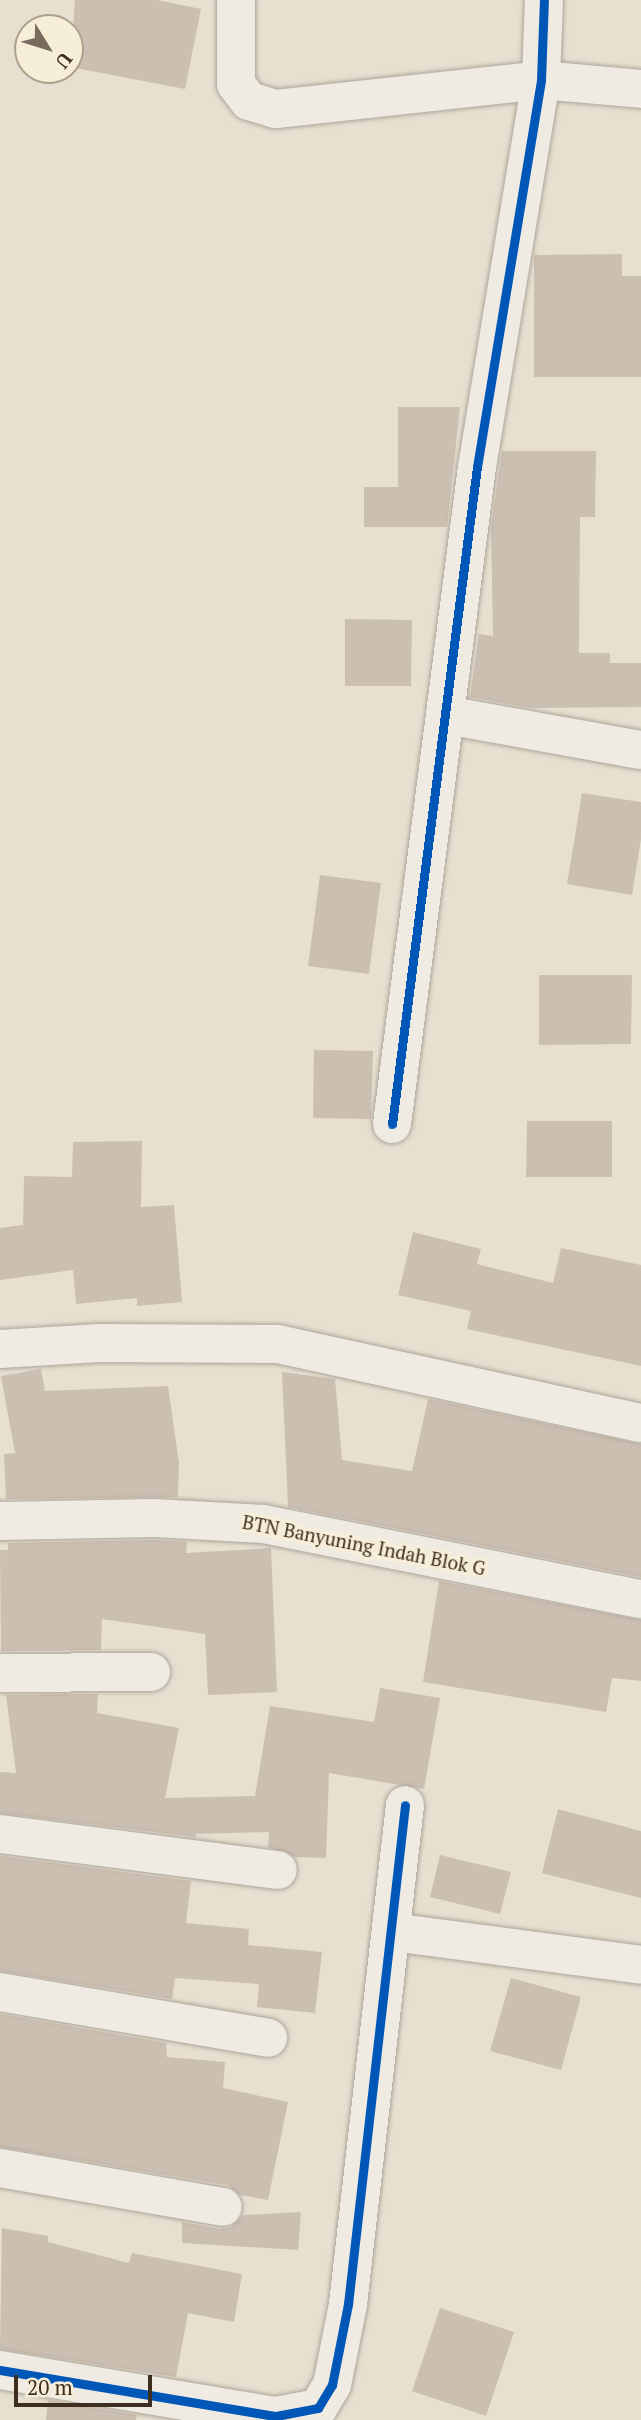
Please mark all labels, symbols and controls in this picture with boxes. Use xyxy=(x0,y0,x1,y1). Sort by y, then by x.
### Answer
north arrow xyxy=(14,14,84,84)
text: U xyxy=(50,48,78,74)
street label: BTN Banyuning Indah Blok G xyxy=(240,1510,488,1580)
scale bar xyxy=(18,2360,156,2404)
text: 20 m xyxy=(27,2373,73,2401)

